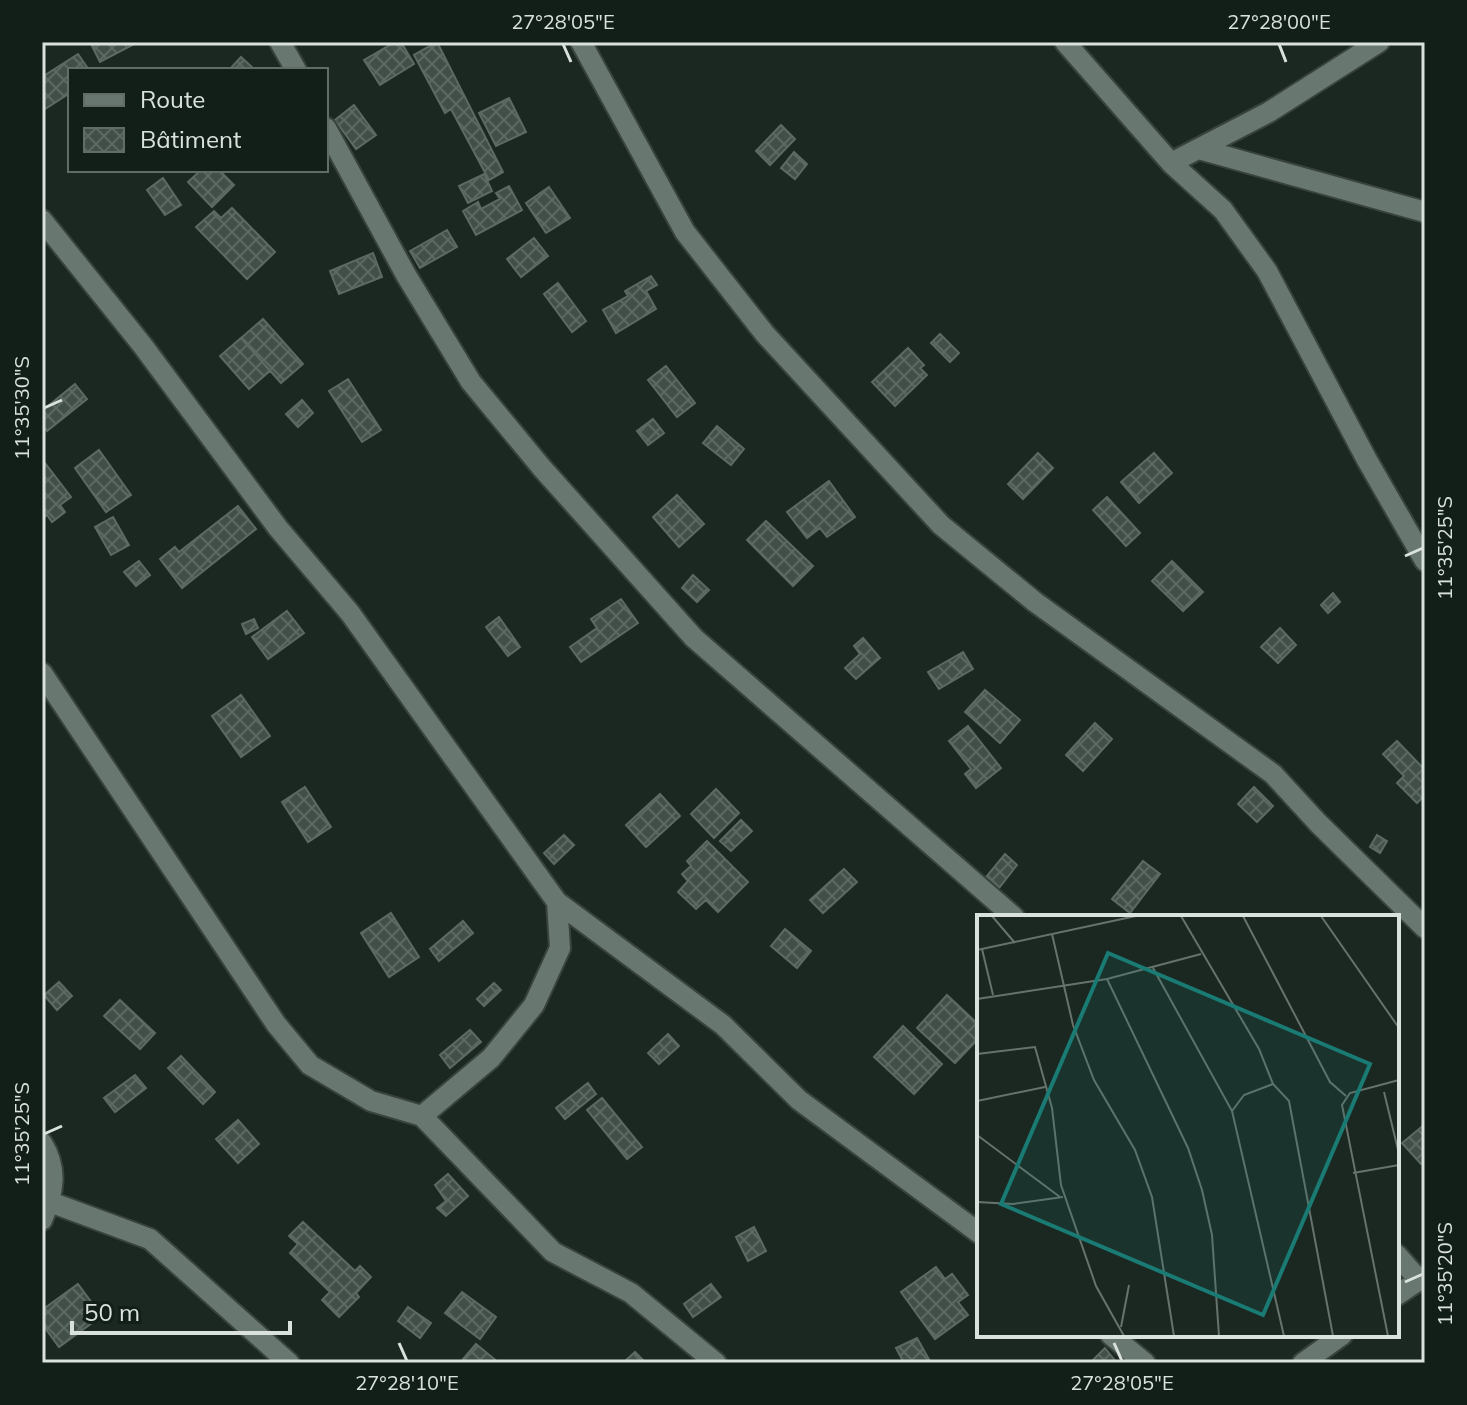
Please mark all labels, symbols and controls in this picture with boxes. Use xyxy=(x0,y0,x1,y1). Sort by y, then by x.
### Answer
text: 27°28'05"E xyxy=(511,9,615,34)
text: 27°28'00"E xyxy=(1227,9,1331,34)
legend xyxy=(68,68,328,172)
text: Route xyxy=(140,84,205,114)
text: Bâtiment xyxy=(140,124,241,154)
text: 11°35'30"S xyxy=(9,356,34,460)
text: 11°35'25"S xyxy=(1432,496,1457,600)
inset map xyxy=(977,915,1399,1337)
text: 11°35'25"S xyxy=(9,1082,34,1186)
text: 11°35'20"S xyxy=(1432,1222,1457,1326)
scale bar xyxy=(72,1285,290,1335)
text: 50 m xyxy=(84,1297,140,1327)
text: 27°28'10"E xyxy=(355,1370,459,1395)
text: 27°28'05"E xyxy=(1070,1370,1174,1395)

